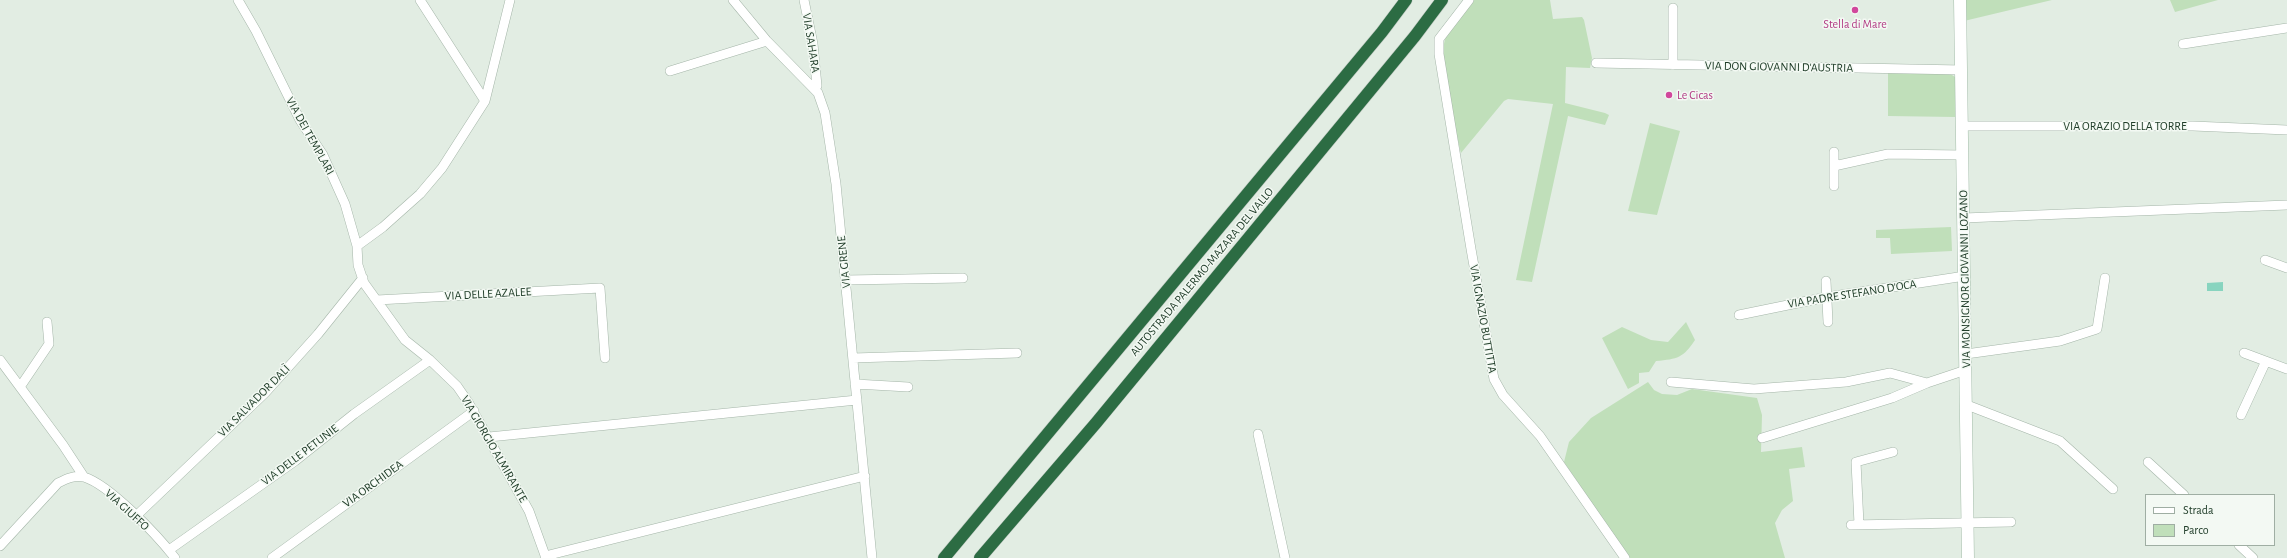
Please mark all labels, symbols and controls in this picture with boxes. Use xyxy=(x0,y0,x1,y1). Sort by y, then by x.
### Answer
marker: Stella di Mare xyxy=(1850,5,1860,15)
street label: VIA SAHARA xyxy=(799,12,823,74)
place label: Stella di Mare xyxy=(1823,17,1887,31)
street label: VIA DON GIOVANNI D'AUSTRIA xyxy=(1705,59,1853,75)
place label: Le Cicas xyxy=(1677,88,1713,102)
marker: Le Cicas xyxy=(1664,90,1674,100)
street label: VIA DEI TEMPLARI xyxy=(283,95,337,177)
street label: VIA ORAZIO DELLA TORRE xyxy=(2063,119,2187,133)
street label: AUTOSTRADA PALERMO-MAZARA DEL VALLO xyxy=(1127,185,1277,359)
street label: VIA MONSIGNOR GIOVANNI LOZANO xyxy=(1956,190,1974,368)
street label: VIA GRENE xyxy=(834,235,854,289)
street label: VIA IGNAZIO BUTTITTA xyxy=(1466,264,1500,374)
street label: VIA PADRE STEFANO D'OCA xyxy=(1786,277,1918,311)
street label: VIA DELLE AZALEE xyxy=(444,285,532,303)
street label: VIA SALVADOR DALÌ xyxy=(215,362,293,440)
street label: VIA GIORGIO ALMIRANTE xyxy=(458,393,530,505)
street label: VIA DELLE PETUNIE xyxy=(259,421,341,489)
street label: VIA ORCHIDEA xyxy=(340,457,406,511)
street label: VIA GIUFFO xyxy=(102,486,152,534)
legend xyxy=(2145,494,2275,546)
text: Strada xyxy=(2183,504,2214,516)
text: Parco xyxy=(2183,524,2209,536)

